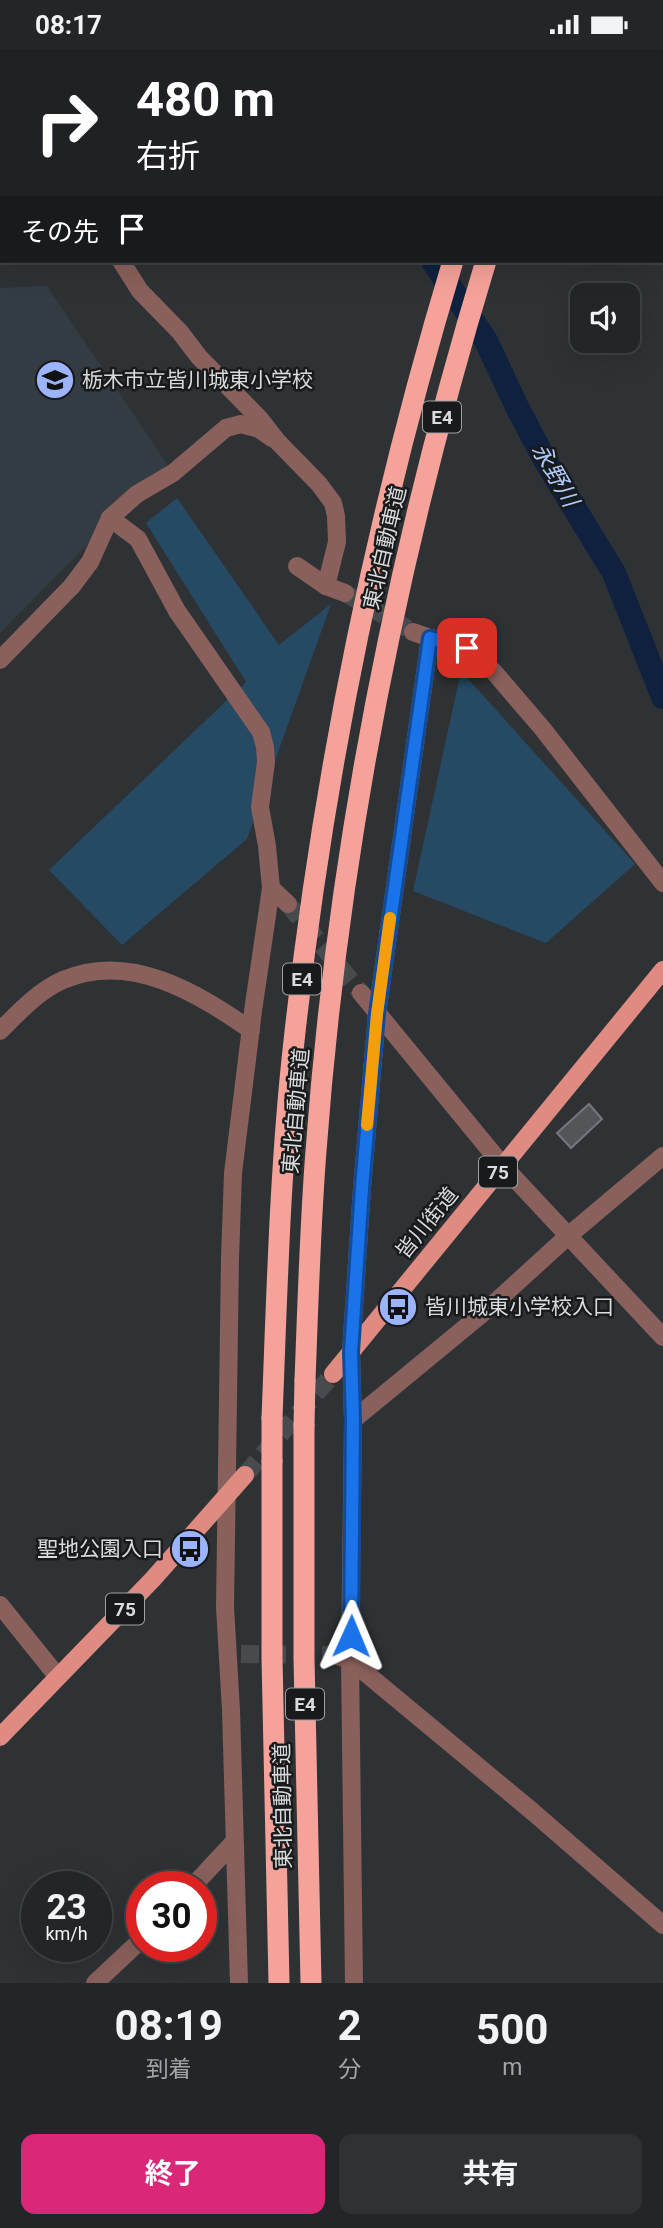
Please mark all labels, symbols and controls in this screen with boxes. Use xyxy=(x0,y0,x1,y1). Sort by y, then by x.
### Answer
text: 08:17 xyxy=(35,10,102,40)
text: 480 m xyxy=(136,71,275,128)
icon: right xyxy=(21,77,112,168)
text: 右折 xyxy=(136,137,200,175)
icon: arrive xyxy=(113,210,151,248)
text: その先 xyxy=(21,217,99,247)
map controls xyxy=(570,283,640,353)
button: sound xyxy=(570,283,640,353)
school or university icon: 栃木市立皆川城東小学校 xyxy=(34,359,76,401)
place label: 栃木市立皆川城東小学校 xyxy=(82,368,313,392)
road number: E4 xyxy=(423,401,461,433)
water label: 永野川 xyxy=(526,438,585,514)
street label: 東北自動車道 xyxy=(359,484,411,612)
pin xyxy=(437,618,497,678)
icon: arrive xyxy=(448,629,486,667)
road number: E4 xyxy=(283,963,321,995)
street label: 東北自動車道 xyxy=(279,1047,313,1175)
road number: 75 xyxy=(479,1156,517,1187)
street label: 皆川街道 xyxy=(391,1183,463,1263)
bus stop icon: 皆川城東小学校入口 xyxy=(377,1286,419,1328)
place label: 皆川城東小学校入口 xyxy=(425,1295,614,1319)
bus stop icon: 聖地公園入口 xyxy=(169,1528,211,1570)
place label: 聖地公園入口 xyxy=(37,1537,163,1561)
road number: 75 xyxy=(106,1593,144,1625)
position arrow xyxy=(314,1599,388,1673)
road number: E4 xyxy=(286,1688,324,1719)
street label: 東北自動車道 xyxy=(270,1743,296,1869)
speed limit sign: 30 xyxy=(126,1871,217,1962)
text: 23 xyxy=(46,1887,87,1928)
text: km/h xyxy=(45,1923,88,1944)
text: 08:19 xyxy=(115,2001,223,2050)
text: 2 xyxy=(337,2001,362,2050)
text: 500 xyxy=(476,2005,548,2054)
text: m xyxy=(502,2054,522,2081)
text: 到着 xyxy=(146,2056,192,2083)
text: 分 xyxy=(338,2056,361,2083)
button: 終了 xyxy=(21,2134,325,2214)
button: 共有 xyxy=(339,2134,642,2214)

